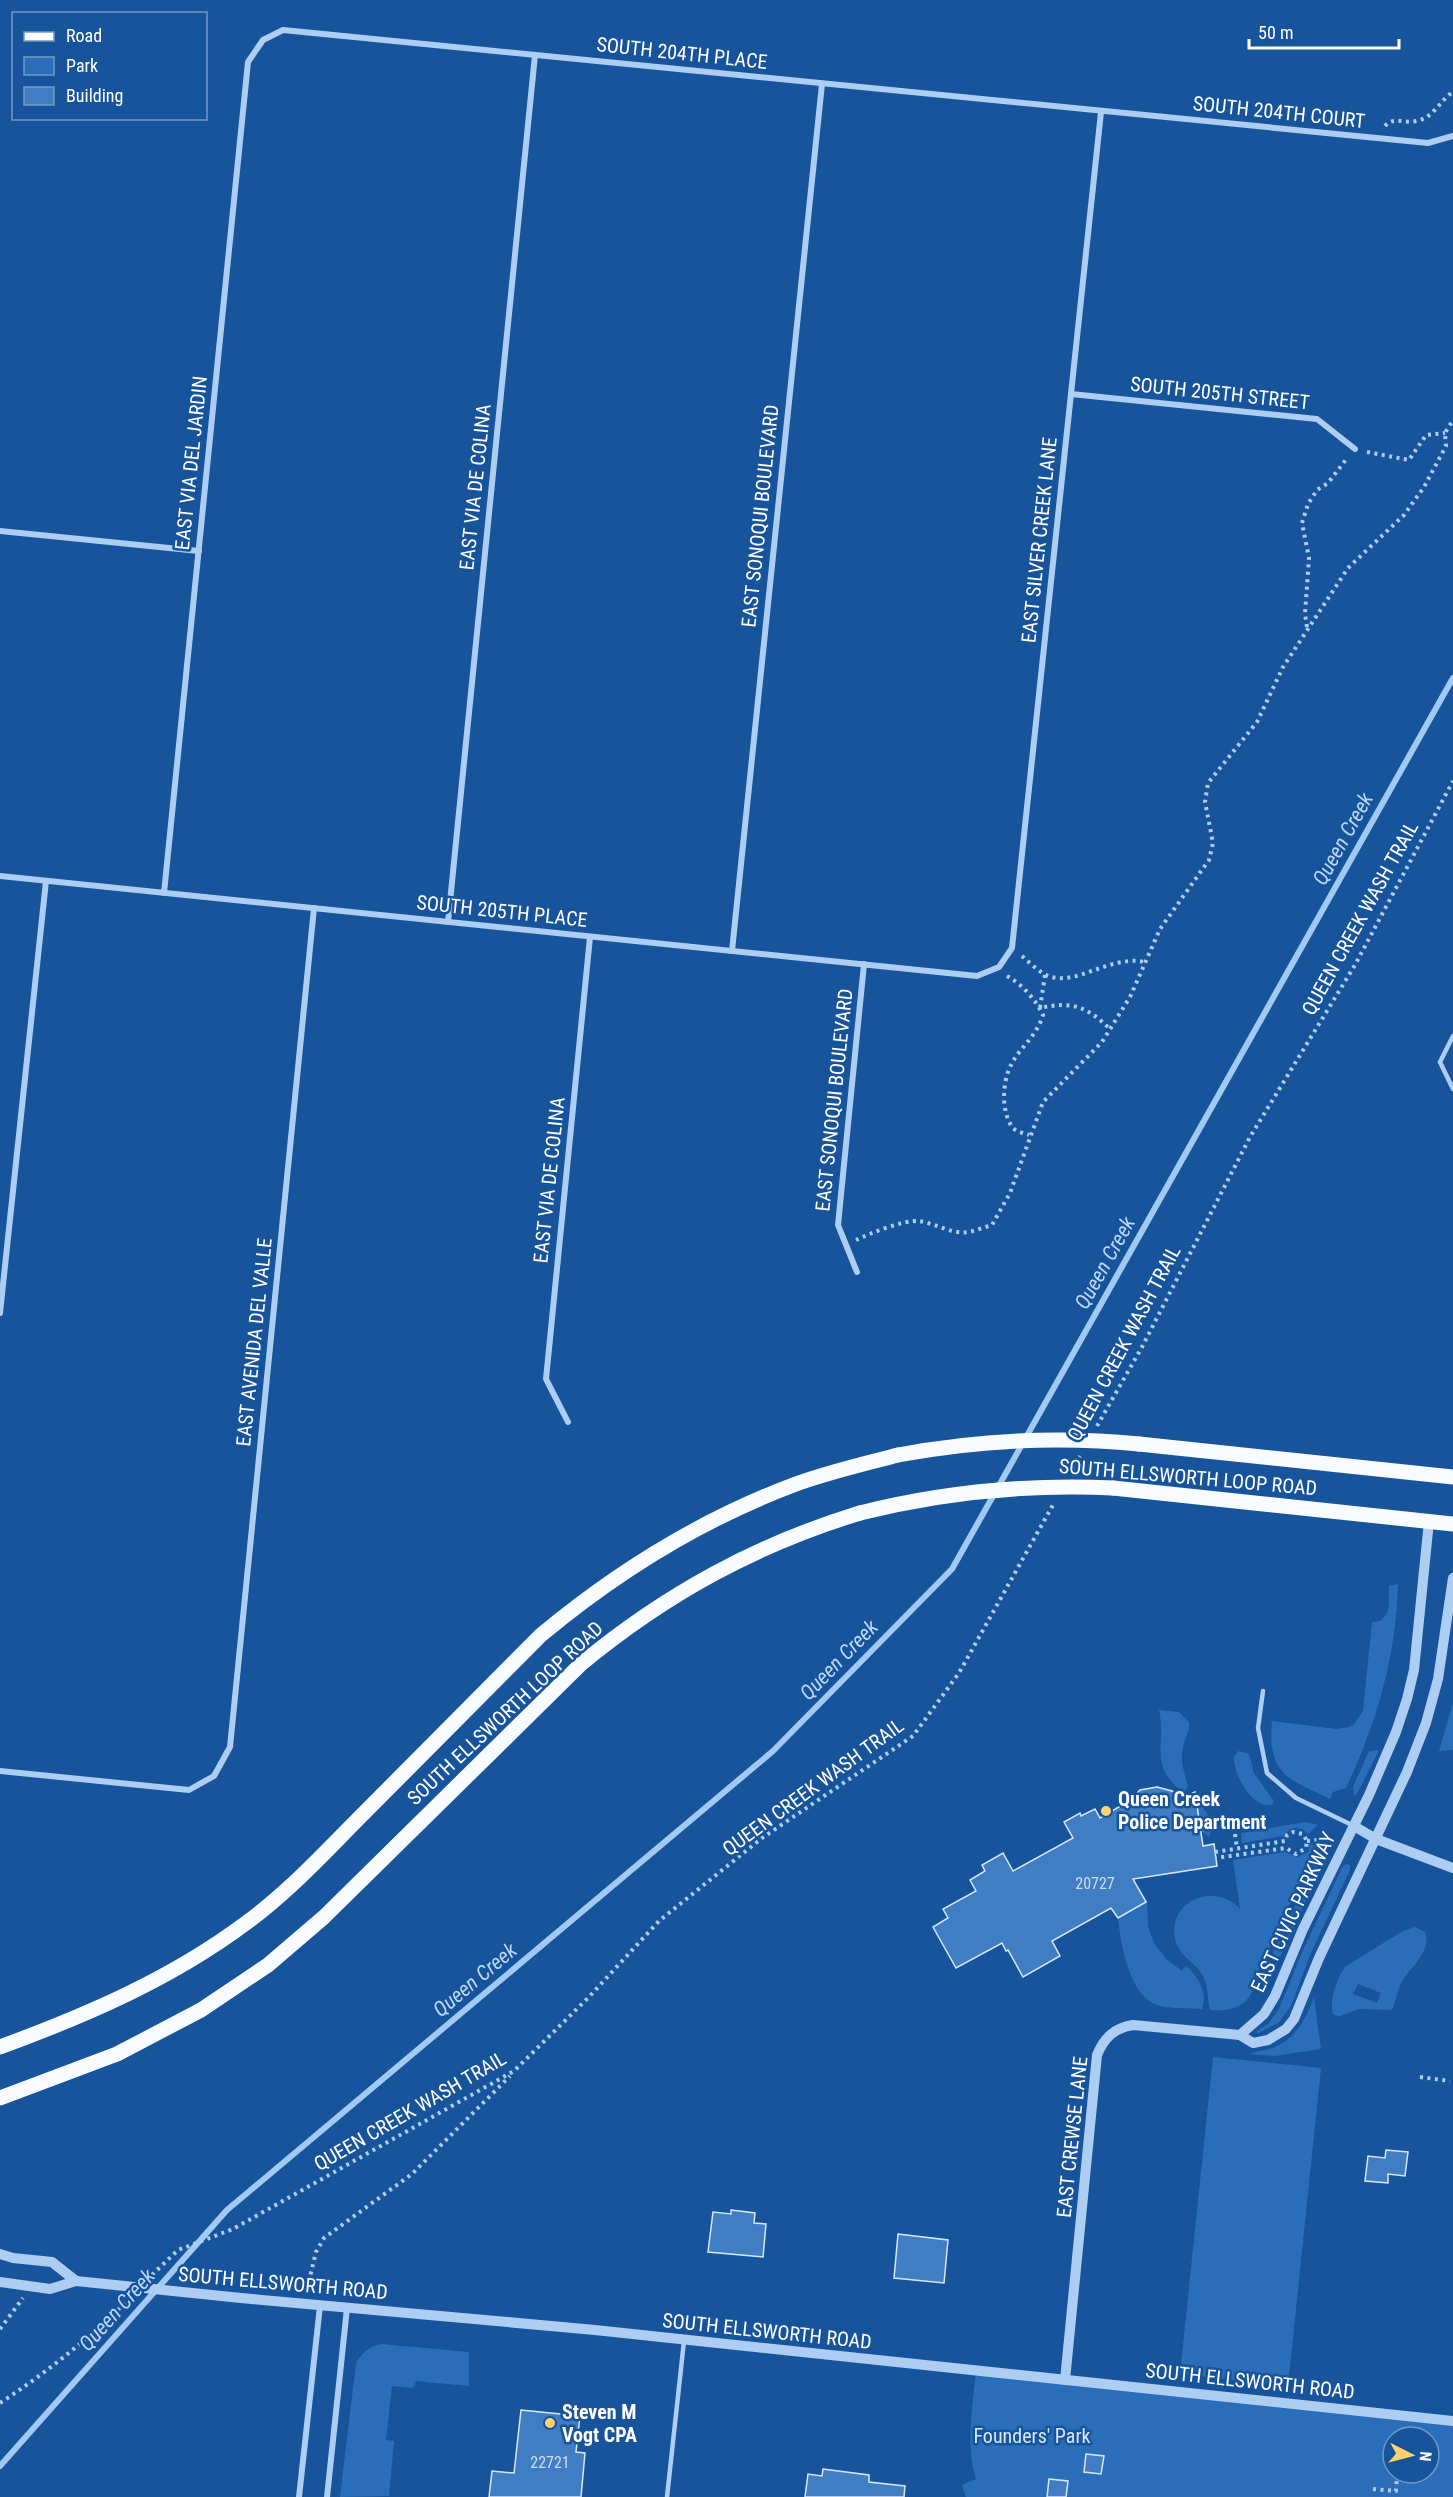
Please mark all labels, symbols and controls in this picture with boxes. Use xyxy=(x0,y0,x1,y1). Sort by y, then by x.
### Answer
legend xyxy=(12,12,207,120)
scale bar xyxy=(1249,12,1399,50)
text: 50 m xyxy=(1258,22,1293,43)
text: Road xyxy=(66,25,102,46)
street label: SOUTH 204TH PLACE xyxy=(595,32,769,74)
text: Park xyxy=(66,55,98,76)
text: Building xyxy=(66,85,123,106)
street label: SOUTH 204TH COURT xyxy=(1192,91,1366,133)
street label: SOUTH 205TH STREET xyxy=(1129,372,1311,414)
street label: EAST VIA DEL JARDIN xyxy=(170,375,212,551)
street label: EAST VIA DE COLINA xyxy=(454,402,496,571)
street label: EAST SONOQUI BOULEVARD xyxy=(736,403,784,629)
street label: EAST SILVER CREEK LANE xyxy=(1016,436,1062,644)
water label: Queen Creek xyxy=(1308,788,1379,889)
street label: QUEEN CREEK WASH TRAIL xyxy=(1297,817,1423,1019)
street label: SOUTH 205TH PLACE xyxy=(415,890,589,932)
street label: EAST SONOQUI BOULEVARD xyxy=(810,987,858,1213)
street label: EAST VIA DE COLINA xyxy=(528,1095,570,1264)
water label: Queen Creek xyxy=(1070,1212,1141,1313)
street label: EAST AVENIDA DEL VALLE xyxy=(231,1237,277,1447)
street label: QUEEN CREEK WASH TRAIL xyxy=(1062,1241,1186,1445)
street label: SOUTH ELLSWORTH LOOP ROAD xyxy=(1058,1454,1318,1500)
water label: Queen Creek xyxy=(795,1615,884,1705)
street label: SOUTH ELLSWORTH LOOP ROAD xyxy=(402,1616,608,1810)
street label: QUEEN CREEK WASH TRAIL xyxy=(718,1713,908,1861)
place label: Queen Creek Police Department xyxy=(1118,1787,1266,1834)
marker: Queen Creek Police Department xyxy=(1099,1804,1113,1818)
street label: EAST CIVIC PARKWAY xyxy=(1245,1828,1341,1996)
house number: 20727 xyxy=(1075,1874,1115,1893)
water label: Queen Creek xyxy=(428,1938,522,2022)
street label: QUEEN CREEK WASH TRAIL xyxy=(310,2046,510,2176)
street label: EAST CREWSE LANE xyxy=(1052,2055,1092,2219)
street label: SOUTH ELLSWORTH ROAD xyxy=(177,2262,389,2304)
water label: Queen Creek xyxy=(74,2264,160,2356)
street label: SOUTH ELLSWORTH ROAD xyxy=(661,2308,873,2354)
street label: SOUTH ELLSWORTH ROAD xyxy=(1144,2358,1356,2404)
place label: Steven M Vogt CPA xyxy=(562,2400,637,2447)
marker: Steven M Vogt CPA xyxy=(543,2416,557,2430)
park label: Founders' Park xyxy=(973,2424,1091,2448)
north arrow xyxy=(1381,2425,1441,2485)
text: N xyxy=(1415,2451,1435,2462)
house number: 22721 xyxy=(530,2453,570,2472)

